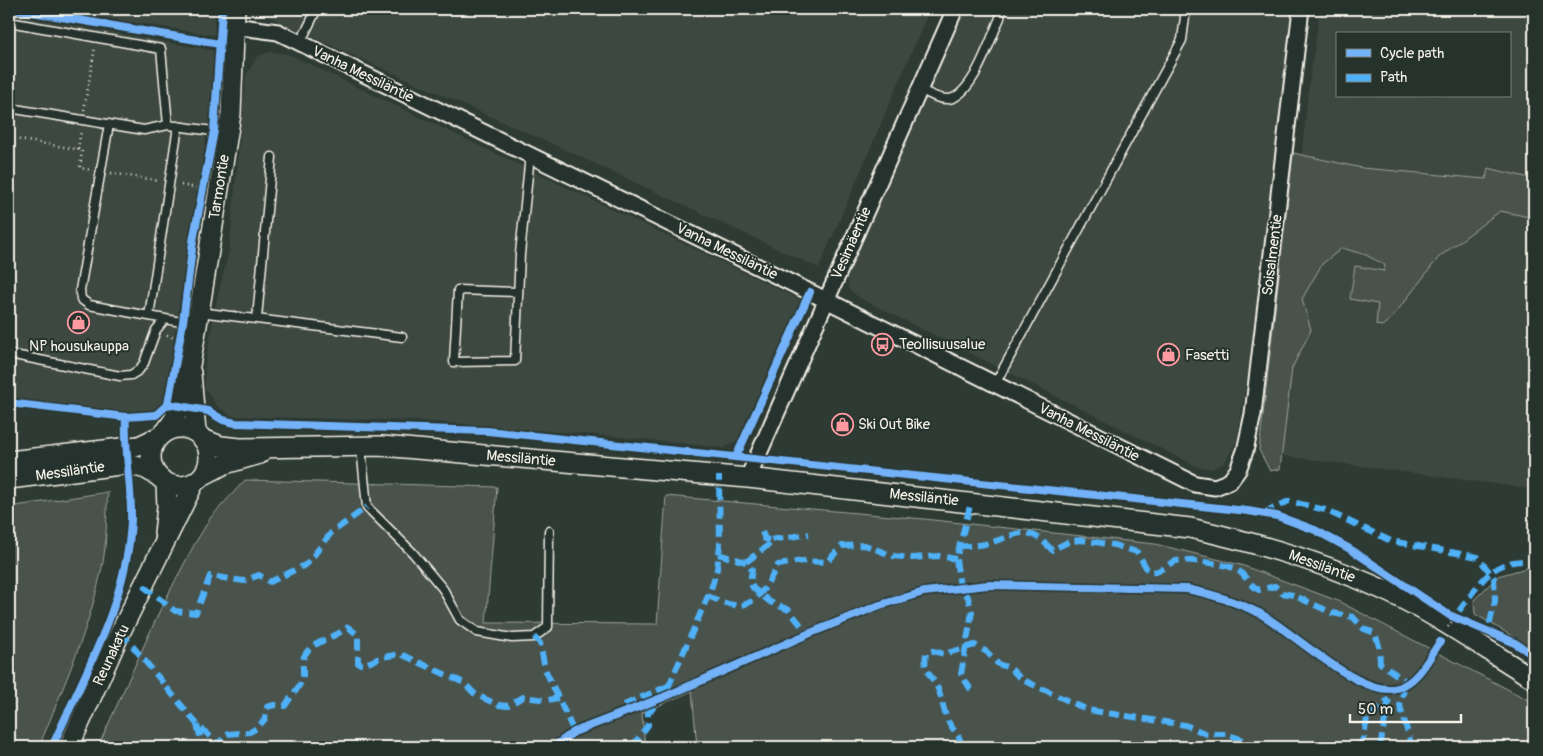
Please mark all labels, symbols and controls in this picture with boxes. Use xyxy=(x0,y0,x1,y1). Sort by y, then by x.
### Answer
legend xyxy=(1336,32,1510,98)
street label: Vanha Messiläntie xyxy=(309,42,417,108)
text: Cycle path xyxy=(1380,44,1444,63)
text: Path xyxy=(1380,68,1407,87)
street label: Tarmontie xyxy=(205,153,234,221)
street label: Vesimäentie xyxy=(827,203,876,282)
street label: Soisalmentie xyxy=(1258,213,1287,297)
street label: Vanha Messiläntie xyxy=(673,219,781,285)
shop icon: NP housukauppa xyxy=(67,311,91,335)
bus stop icon: Teollisuusalue xyxy=(871,332,895,356)
place label: Teollisuusalue xyxy=(899,335,986,354)
place label: NP housukauppa xyxy=(29,337,129,356)
shop icon: Fasetti xyxy=(1157,343,1181,367)
place label: Fasetti xyxy=(1185,346,1229,365)
street label: Vanha Messiläntie xyxy=(1035,399,1143,466)
shop icon: Ski Out Bike xyxy=(830,412,854,436)
place label: Ski Out Bike xyxy=(858,415,931,434)
street label: Messiläntie xyxy=(486,446,557,471)
street label: Messiläntie xyxy=(34,457,106,486)
street label: Messiläntie xyxy=(888,484,960,511)
street label: Messiläntie xyxy=(1286,546,1358,587)
street label: Reunakatu xyxy=(89,622,134,689)
scale bar xyxy=(1350,691,1462,723)
text: 50 m xyxy=(1358,700,1393,719)

